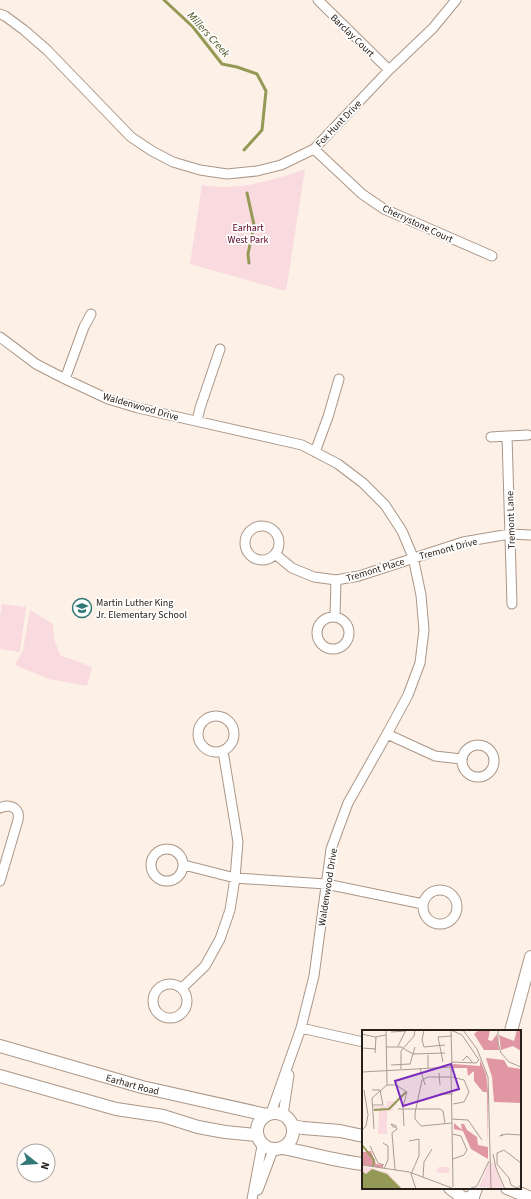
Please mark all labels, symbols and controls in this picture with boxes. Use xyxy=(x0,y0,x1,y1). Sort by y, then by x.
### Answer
water label: Millers Creek xyxy=(184,8,234,61)
street label: Barclay Court xyxy=(327,11,378,61)
street label: Fox Hunt Drive xyxy=(312,97,365,150)
street label: Cherrystone Court xyxy=(380,201,456,247)
park label: Earhart West Park xyxy=(228,221,268,247)
street label: Waldenwood Drive xyxy=(101,389,180,425)
street label: Tremont Lane xyxy=(503,491,519,549)
street label: Tremont Drive xyxy=(418,535,479,563)
street label: Tremont Place xyxy=(344,554,406,585)
place label: Martin Luther King Jr. Elementary School xyxy=(96,596,187,622)
school or university icon: Martin Luther King Jr. Elementary School xyxy=(71,597,93,619)
street label: Waldenwood Drive xyxy=(315,847,341,927)
inset map xyxy=(362,1030,521,1189)
street label: Earhart Road xyxy=(104,1071,160,1099)
north arrow xyxy=(16,1143,56,1183)
text: N xyxy=(37,1160,53,1171)

